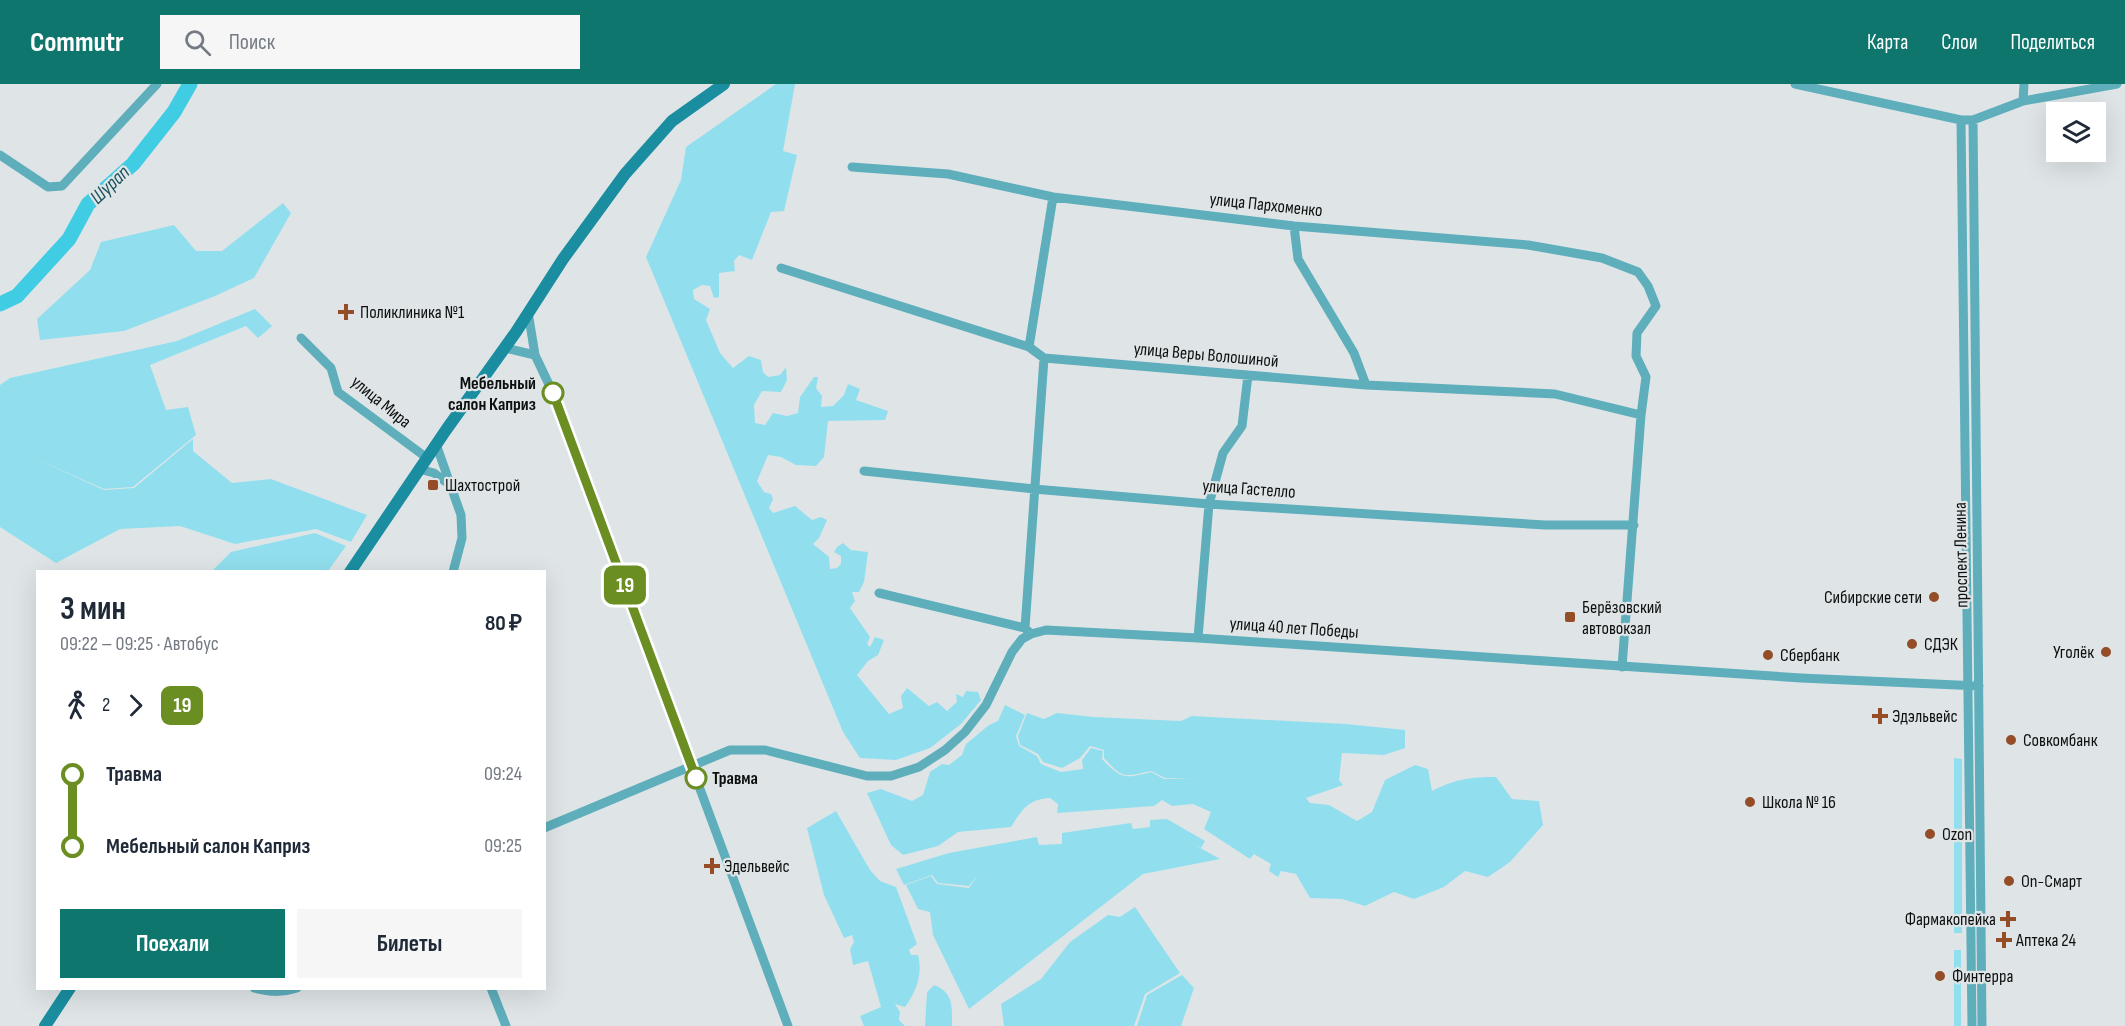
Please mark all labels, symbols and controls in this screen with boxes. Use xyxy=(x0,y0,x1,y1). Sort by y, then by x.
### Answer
search box xyxy=(160,15,580,69)
text: Commutr xyxy=(30,26,124,59)
icon: search xyxy=(181,26,214,59)
text: Поиск xyxy=(229,29,275,56)
text: Карта xyxy=(1867,30,1908,55)
text: Слои xyxy=(1941,30,1977,55)
text: Поделиться xyxy=(2010,30,2095,55)
map controls xyxy=(2046,102,2106,162)
button: layers xyxy=(2046,102,2106,162)
water label: Шурап xyxy=(85,161,135,209)
street label: улица Пархоменко xyxy=(1208,189,1324,221)
place label: Поликлиника №1 xyxy=(360,302,465,323)
marker: Поликлиника №1 xyxy=(337,303,355,321)
street label: улица Веры Волошиной xyxy=(1133,338,1279,372)
street label: улица Мира xyxy=(347,371,415,433)
place label: Мебельный салон Каприз xyxy=(448,373,536,415)
marker: Мебельный салон Каприз xyxy=(542,382,564,404)
place label: Шахтострой xyxy=(445,475,520,496)
street label: улица Гастелло xyxy=(1202,475,1296,503)
marker: Шахтострой xyxy=(426,478,440,492)
street label: проспект Ленина xyxy=(1950,502,1972,608)
line badge: 19 xyxy=(598,566,652,604)
text: 19 xyxy=(616,573,634,598)
place label: Сибирские сети xyxy=(1824,587,1922,608)
text: 3 мин xyxy=(60,589,126,629)
marker: Сибирские сети xyxy=(1927,590,1941,604)
place label: Берёзовский автовокзал xyxy=(1582,597,1662,639)
text: 80 ₽ xyxy=(485,610,522,637)
marker: Берёзовский автовокзал xyxy=(1563,610,1577,624)
street label: улица 40 лет Победы xyxy=(1229,613,1359,643)
text: 09:22 – 09:25 · Автобус xyxy=(60,632,219,656)
place label: СДЭК xyxy=(1924,634,1959,655)
marker: СДЭК xyxy=(1905,637,1919,651)
place label: Уголёк xyxy=(2053,642,2094,663)
place label: Сбербанк xyxy=(1780,645,1840,666)
marker: Уголёк xyxy=(2099,645,2113,659)
marker: Сбербанк xyxy=(1761,648,1775,662)
icon: walk xyxy=(60,689,93,722)
icon: forward xyxy=(119,689,152,722)
text: 2 xyxy=(102,693,110,717)
text: 19 xyxy=(173,693,191,718)
place label: Эдэльвейс xyxy=(1892,706,1958,727)
marker: Эдэльвейс xyxy=(1873,709,1887,723)
place label: Совкомбанк xyxy=(2023,730,2098,751)
marker: Совкомбанк xyxy=(2004,733,2018,747)
text: Травма xyxy=(106,761,162,788)
text: 09:24 xyxy=(484,762,522,786)
marker: Травма xyxy=(685,767,707,789)
place label: Травма xyxy=(712,768,758,789)
place label: Школа № 16 xyxy=(1762,792,1836,813)
marker: Школа № 16 xyxy=(1743,795,1757,809)
place label: Ozon xyxy=(1942,824,1972,845)
marker: Ozon xyxy=(1923,827,1937,841)
text: Мебельный салон Каприз xyxy=(106,833,310,860)
text: 09:25 xyxy=(484,834,522,858)
place label: Эдельвейс xyxy=(724,856,790,877)
marker: Эдельвейс xyxy=(705,859,719,873)
place label: On-Смарт xyxy=(2021,871,2082,892)
marker: On-Смарт xyxy=(2002,874,2016,888)
button: Поехали xyxy=(60,909,285,978)
button: Билеты xyxy=(297,909,522,978)
place label: Фармакопейка xyxy=(1905,909,1996,930)
marker: Фармакопейка xyxy=(2001,912,2015,926)
place label: Аптека 24 xyxy=(2015,930,2077,951)
marker: Аптека 24 xyxy=(1997,933,2011,947)
place label: Финтерра xyxy=(1952,966,2013,987)
marker: Финтерра xyxy=(1933,969,1947,983)

